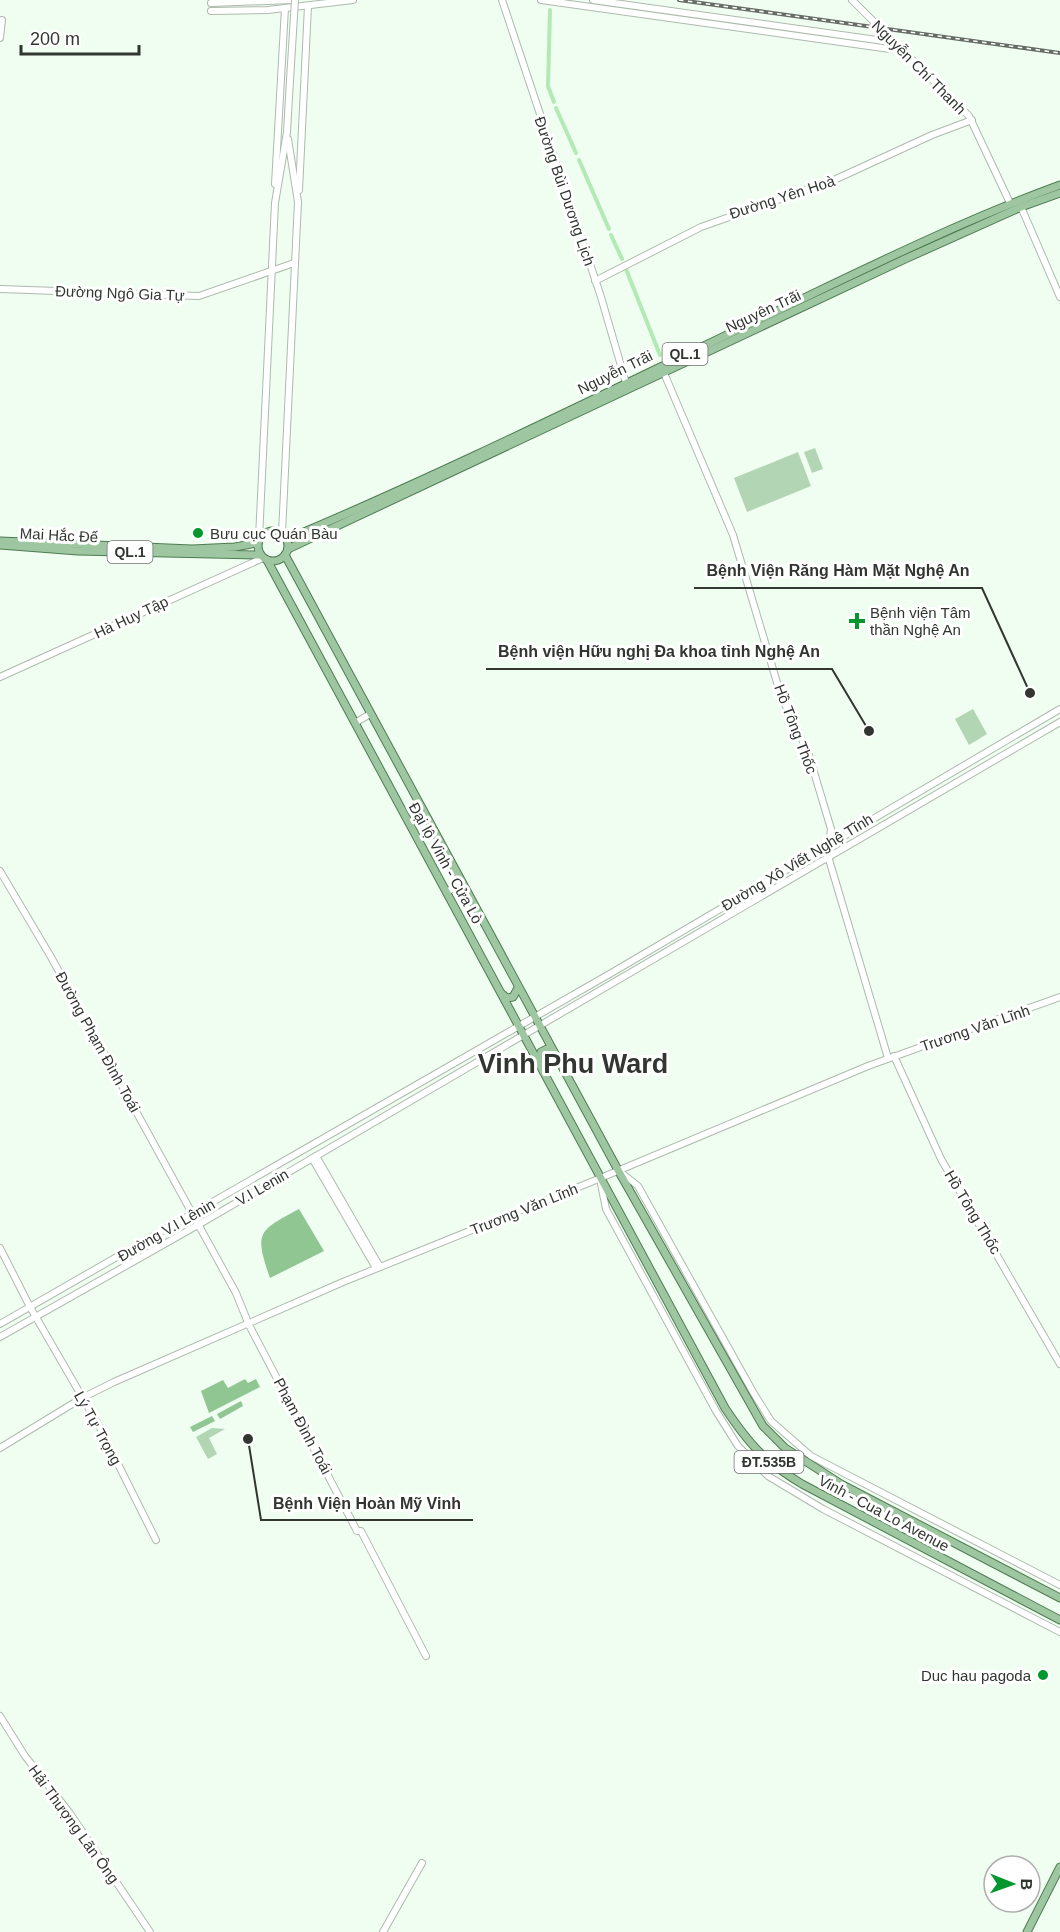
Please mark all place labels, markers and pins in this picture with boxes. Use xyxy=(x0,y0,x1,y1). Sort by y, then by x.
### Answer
place label: Bưu cục Quán Bàu xyxy=(210,525,338,542)
marker: Bưu cục Quán Bàu xyxy=(191,526,205,540)
callout: Bệnh Viện Răng Hàm Mặt Nghệ An xyxy=(694,554,982,588)
place label: Bệnh viện Tâm thần Nghệ An xyxy=(870,604,971,638)
marker: Bệnh viện Tâm thần Nghệ An xyxy=(848,612,866,630)
callout: Bệnh viện Hữu nghị Đa khoa tỉnh Nghệ An xyxy=(486,635,832,669)
callout: Bệnh Viện Hoàn Mỹ Vinh xyxy=(261,1486,473,1520)
place label: Duc hau pagoda xyxy=(921,1667,1032,1684)
marker: Duc hau pagoda xyxy=(1036,1668,1050,1682)

